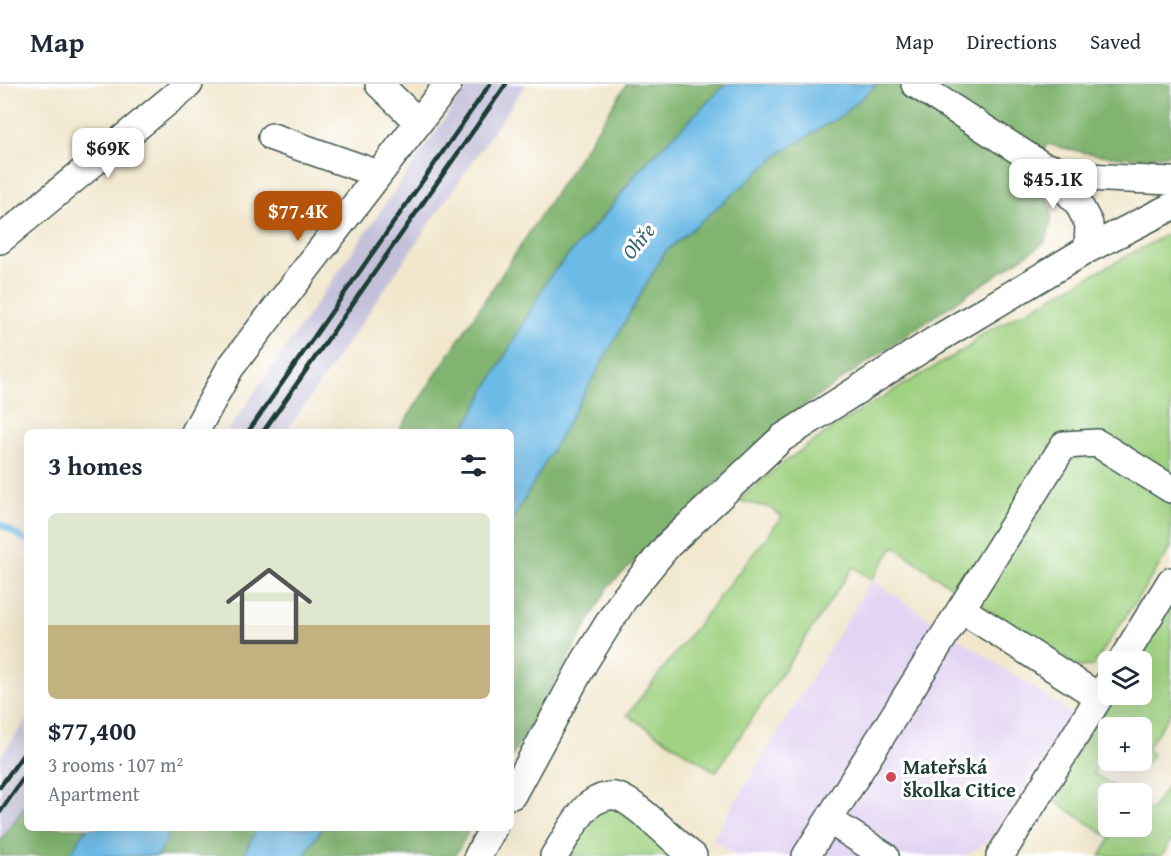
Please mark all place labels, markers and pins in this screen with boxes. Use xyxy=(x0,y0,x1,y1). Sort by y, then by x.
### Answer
pin: $69K xyxy=(72,128,144,179)
pin: $45.1K xyxy=(1004,159,1102,210)
pin: $77.4K xyxy=(249,191,347,242)
place label: Mateřská školka Citice xyxy=(903,752,1016,804)
marker: Mateřská školka Citice xyxy=(884,770,898,784)

